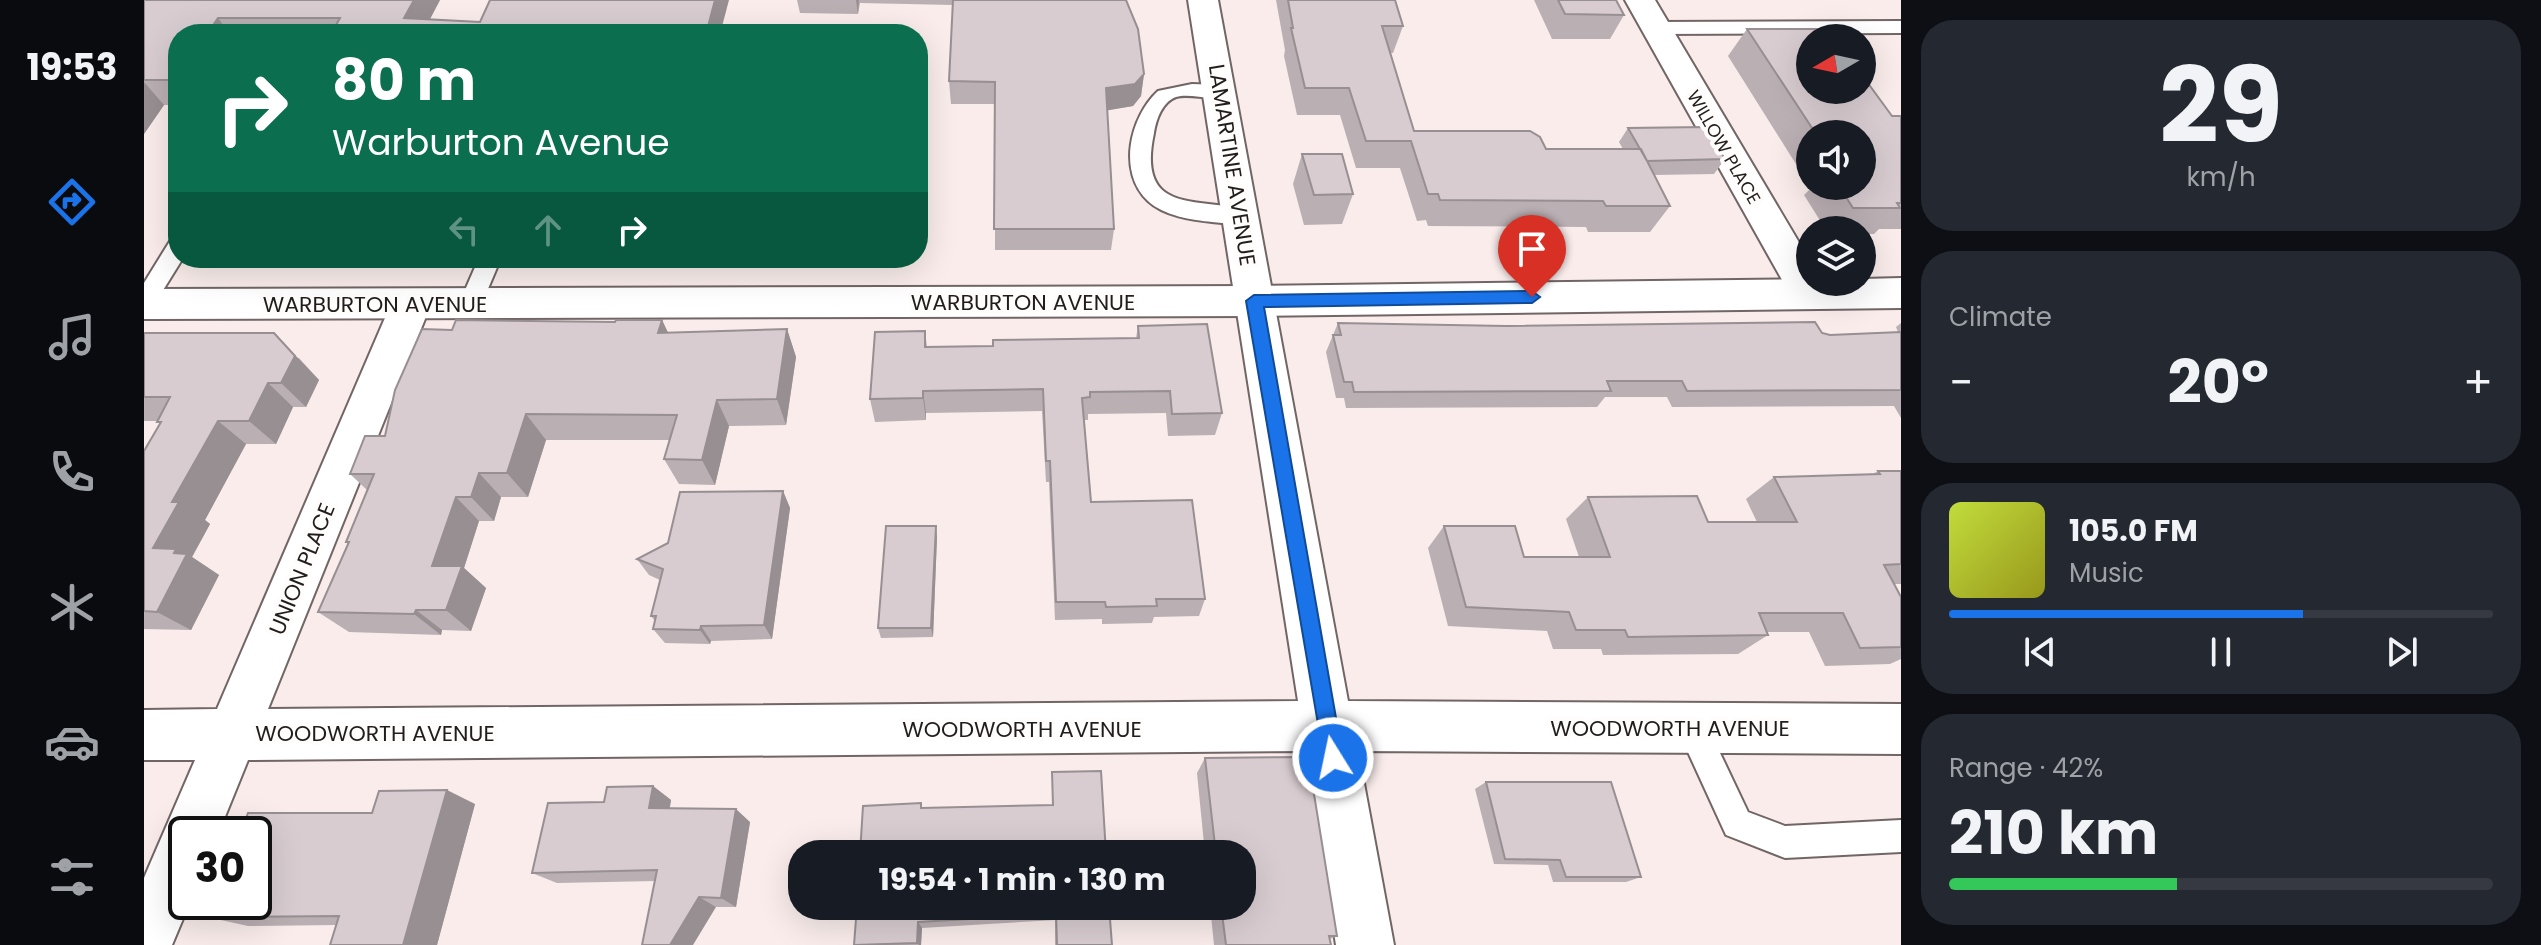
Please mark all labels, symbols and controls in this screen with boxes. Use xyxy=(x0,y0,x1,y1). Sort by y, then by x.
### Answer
north arrow xyxy=(1796,24,1876,104)
map controls xyxy=(1796,24,1876,296)
text: 29 xyxy=(2159,33,2283,178)
text: 80 m xyxy=(332,41,476,120)
text: 19:53 xyxy=(26,42,118,93)
icon: right xyxy=(200,56,304,160)
street label: LAMARTINE AVENUE xyxy=(1201,62,1263,268)
street label: WILLOW PLACE xyxy=(1681,86,1767,208)
text: Warburton Avenue xyxy=(332,117,670,168)
button: sound xyxy=(1796,120,1876,200)
text: km/h xyxy=(2186,159,2256,195)
icon: directions xyxy=(44,174,100,230)
icon: left xyxy=(442,208,486,252)
icon: ahead xyxy=(526,208,570,252)
icon: right xyxy=(610,208,654,252)
pin xyxy=(1498,215,1566,297)
button: layers xyxy=(1796,216,1876,296)
icon: arrive xyxy=(1510,227,1554,271)
street label: WARBURTON AVENUE xyxy=(911,287,1135,318)
street label: WARBURTON AVENUE xyxy=(263,289,487,320)
text: Climate xyxy=(1949,299,2052,335)
icon: music xyxy=(44,309,100,365)
text: 20° xyxy=(2168,340,2269,424)
text: − xyxy=(1949,352,1973,413)
text: + xyxy=(2463,352,2493,413)
icon: phone xyxy=(44,444,100,500)
street label: UNION PLACE xyxy=(261,498,343,640)
text: 105.0 FM xyxy=(2069,509,2198,552)
text: Music xyxy=(2069,555,2144,591)
icon: climate xyxy=(44,579,100,635)
icon: previous xyxy=(2018,630,2062,674)
icon: pause xyxy=(2199,630,2243,674)
icon: next xyxy=(2380,630,2424,674)
street label: WOODWORTH AVENUE xyxy=(1550,713,1790,744)
icon: car xyxy=(44,714,100,770)
street label: WOODWORTH AVENUE xyxy=(902,714,1142,745)
position arrow xyxy=(1291,716,1375,800)
street label: WOODWORTH AVENUE xyxy=(255,718,495,749)
text: Range · 42% xyxy=(1949,750,2103,786)
text: 210 km xyxy=(1949,791,2158,875)
speed limit sign: 30 xyxy=(168,816,272,920)
icon: filters xyxy=(44,849,100,905)
text: 19:54 · 1 min · 130 m xyxy=(878,858,1166,901)

